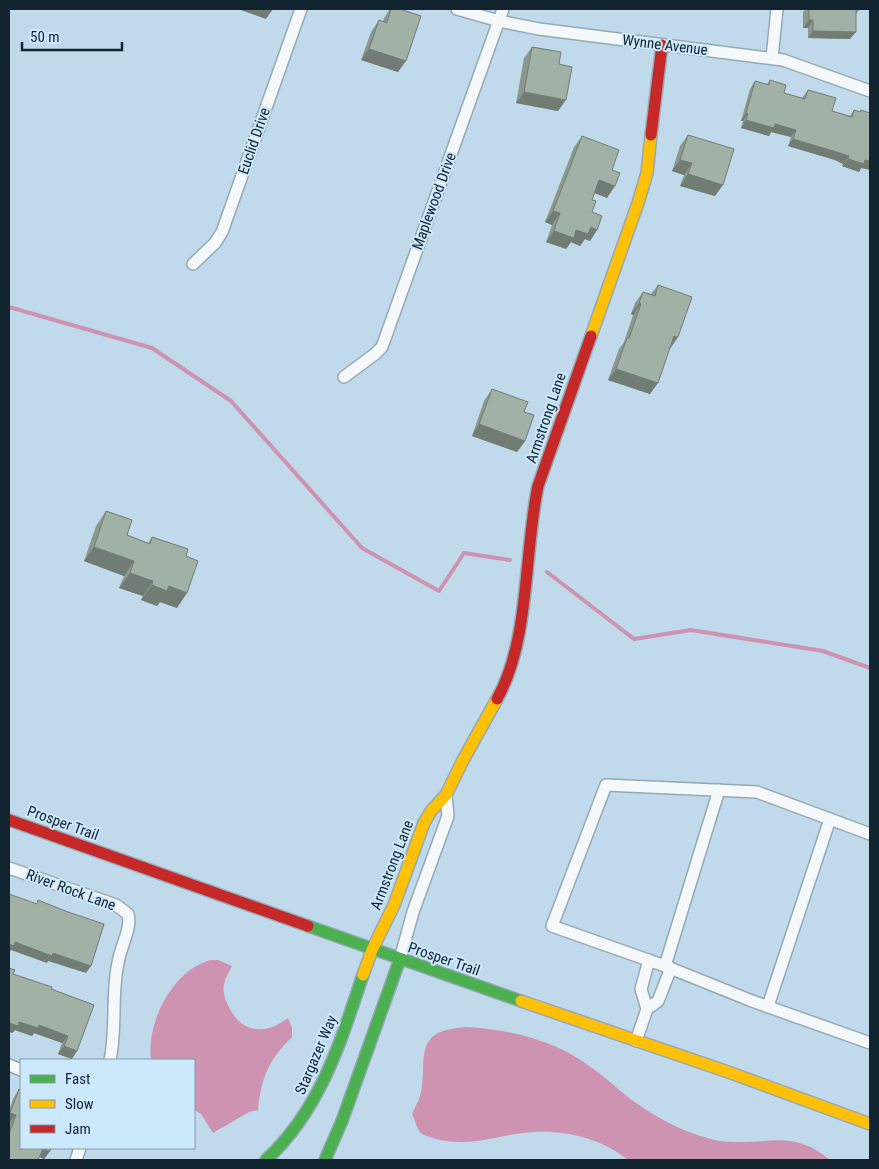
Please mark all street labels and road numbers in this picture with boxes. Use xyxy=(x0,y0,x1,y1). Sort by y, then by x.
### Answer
street label: Wynne Avenue xyxy=(621,31,709,59)
street label: Euclid Drive xyxy=(234,105,274,177)
street label: Maplewood Drive xyxy=(408,150,460,252)
street label: Armstrong Lane xyxy=(522,370,570,466)
street label: Prosper Trail xyxy=(25,802,101,844)
street label: Armstrong Lane xyxy=(367,818,417,912)
street label: River Rock Lane xyxy=(24,865,118,915)
street label: Prosper Trail xyxy=(406,938,482,980)
street label: Stargazer Way xyxy=(291,1013,341,1097)

